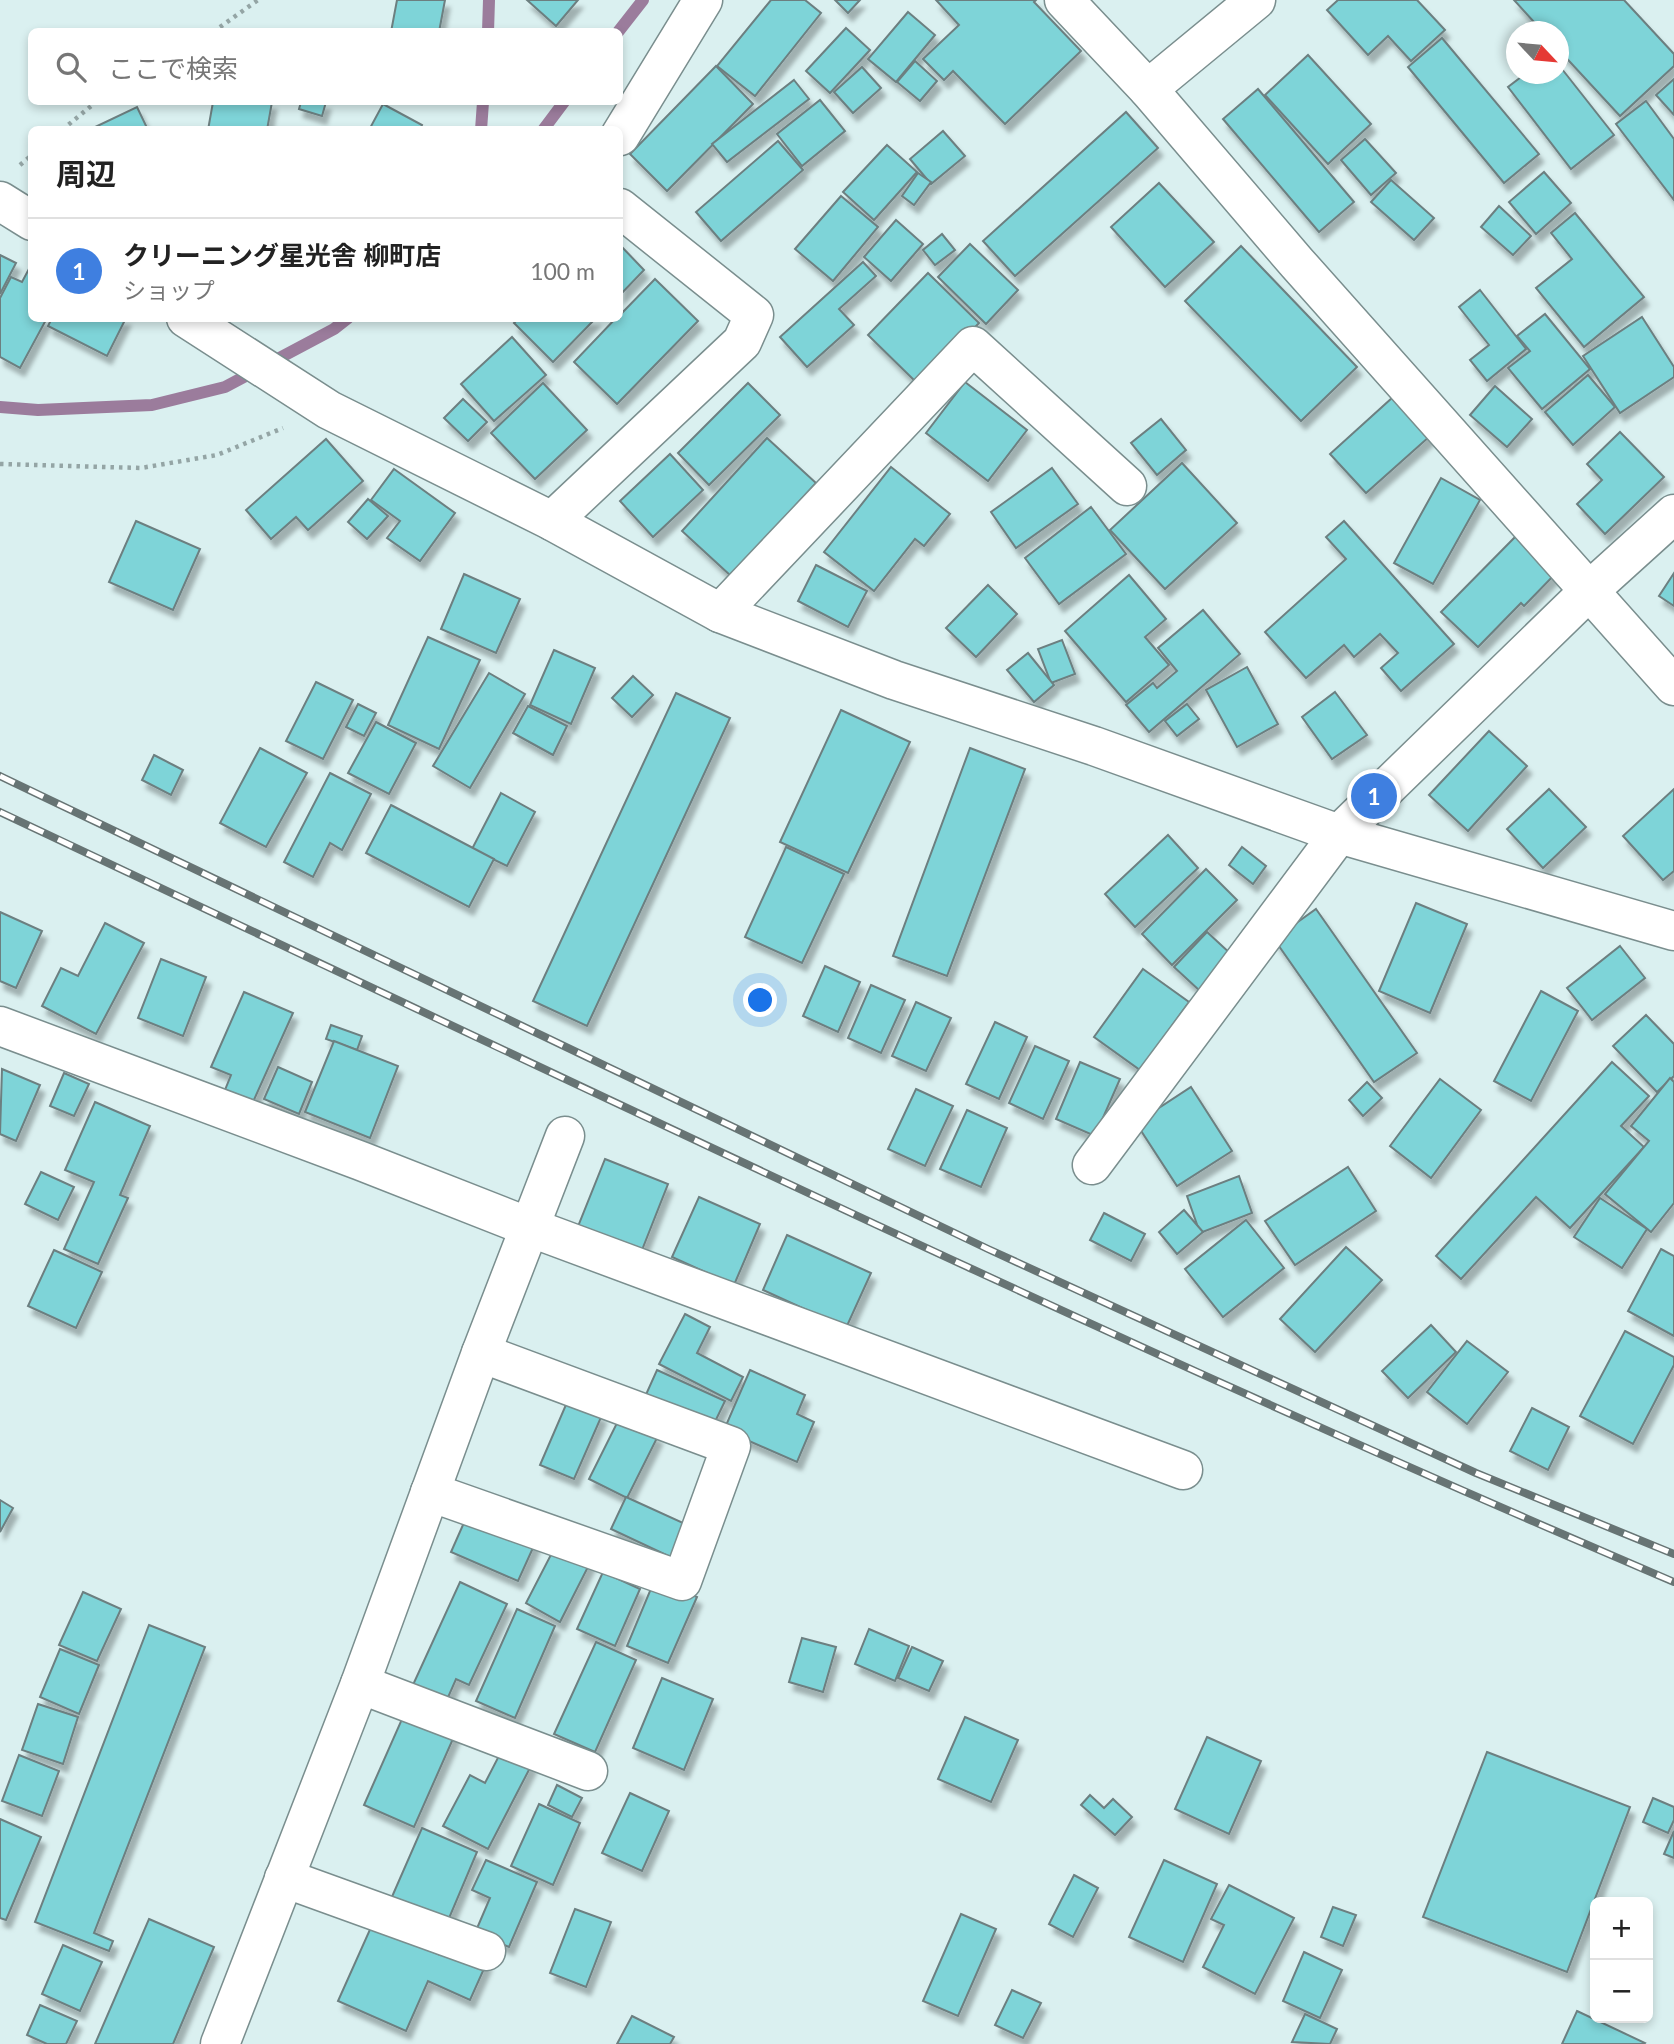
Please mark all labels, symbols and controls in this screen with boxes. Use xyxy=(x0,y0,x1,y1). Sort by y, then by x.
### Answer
north arrow xyxy=(1506,21,1569,84)
search box xyxy=(28,28,623,105)
icon: search xyxy=(52,48,90,86)
text: ここで検索 xyxy=(108,52,238,84)
text: 周辺 xyxy=(56,155,116,191)
text: クリーニング星光舎 柳町店 xyxy=(123,239,441,271)
text: 1 xyxy=(72,257,86,285)
text: 100 m xyxy=(530,257,595,285)
text: ショップ xyxy=(123,276,215,304)
pin: 1 xyxy=(1351,770,1397,822)
your location xyxy=(743,983,777,1017)
map controls xyxy=(1590,1897,1653,2023)
button: + xyxy=(1590,1897,1653,1960)
button: − xyxy=(1590,1960,1653,2023)

